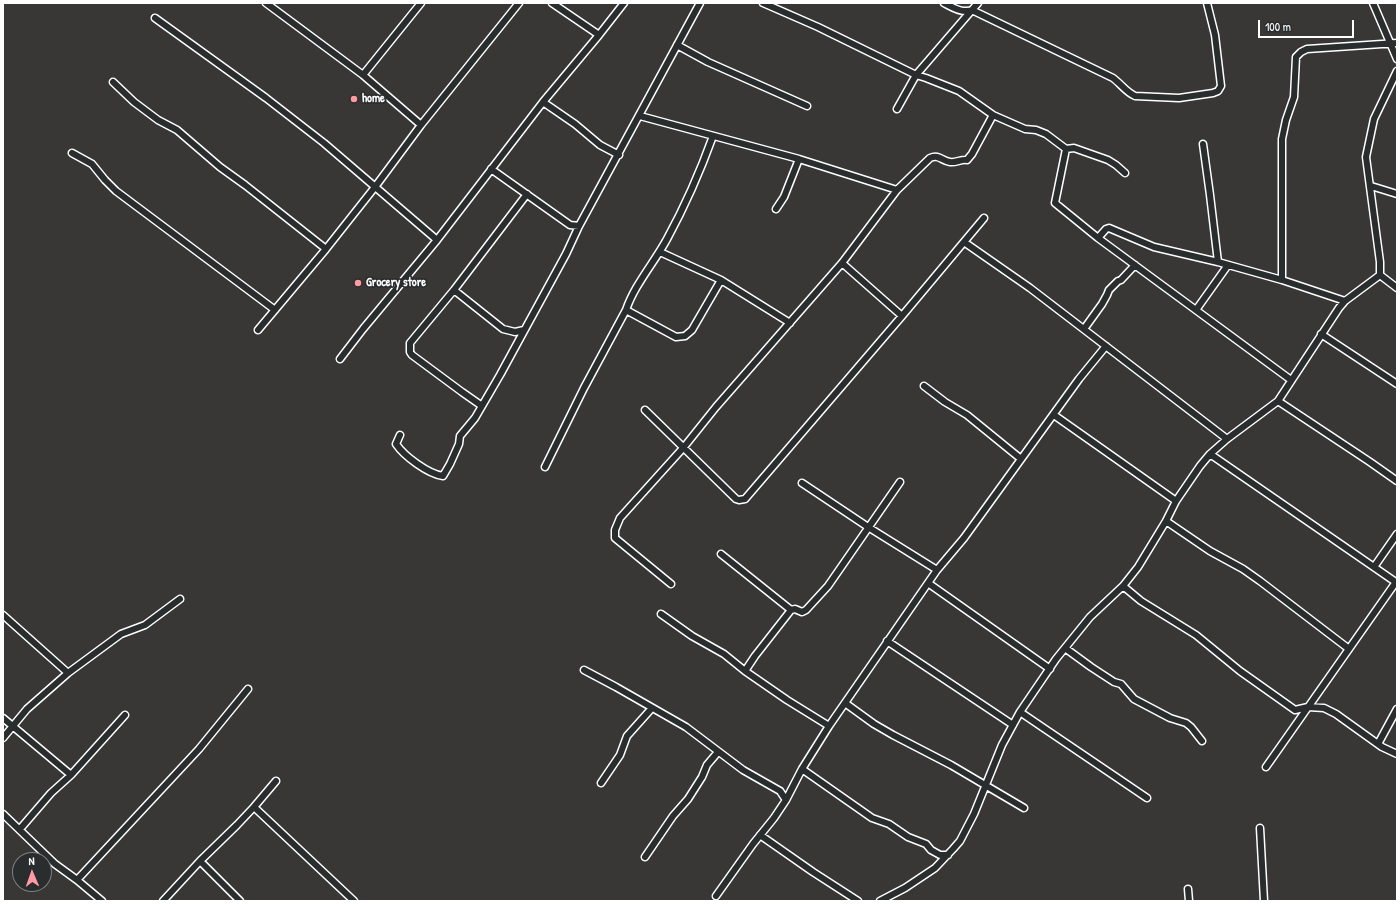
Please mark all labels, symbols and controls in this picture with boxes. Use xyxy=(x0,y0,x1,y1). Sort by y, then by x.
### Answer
scale bar xyxy=(1260,12,1356,38)
text: 100 m xyxy=(1265,18,1291,35)
place label: home xyxy=(362,92,385,106)
marker: home xyxy=(349,94,359,104)
place label: Grocery store xyxy=(366,276,426,290)
marker: Grocery store xyxy=(353,278,363,288)
north arrow xyxy=(12,852,52,892)
text: N xyxy=(28,854,35,868)

